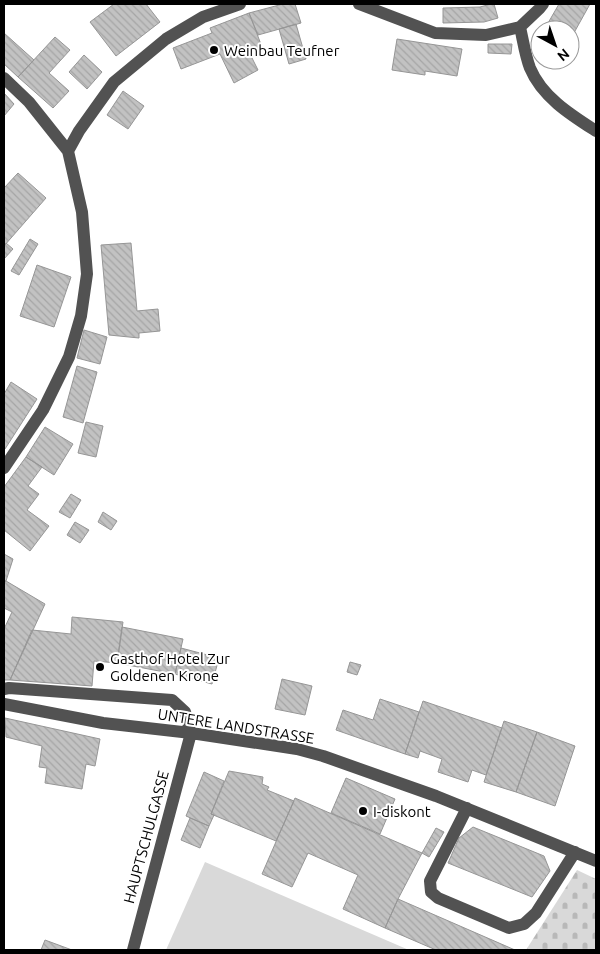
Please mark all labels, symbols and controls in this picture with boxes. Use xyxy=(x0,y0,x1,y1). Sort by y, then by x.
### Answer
north arrow xyxy=(530,20,580,70)
place label: Weinbau Teufner xyxy=(224,42,340,59)
marker: Weinbau Teufner xyxy=(208,44,220,56)
text: N xyxy=(554,45,573,64)
place label: Gasthof Hotel Zur Goldenen Krone xyxy=(110,650,230,684)
marker: Gasthof Hotel Zur Goldenen Krone xyxy=(94,661,106,673)
street label: UNTERE LANDSTRASSE xyxy=(157,705,315,747)
street label: HAUPTSCHULGASSE xyxy=(120,769,172,905)
place label: I-diskont xyxy=(373,803,431,820)
marker: I-diskont xyxy=(357,805,369,817)

